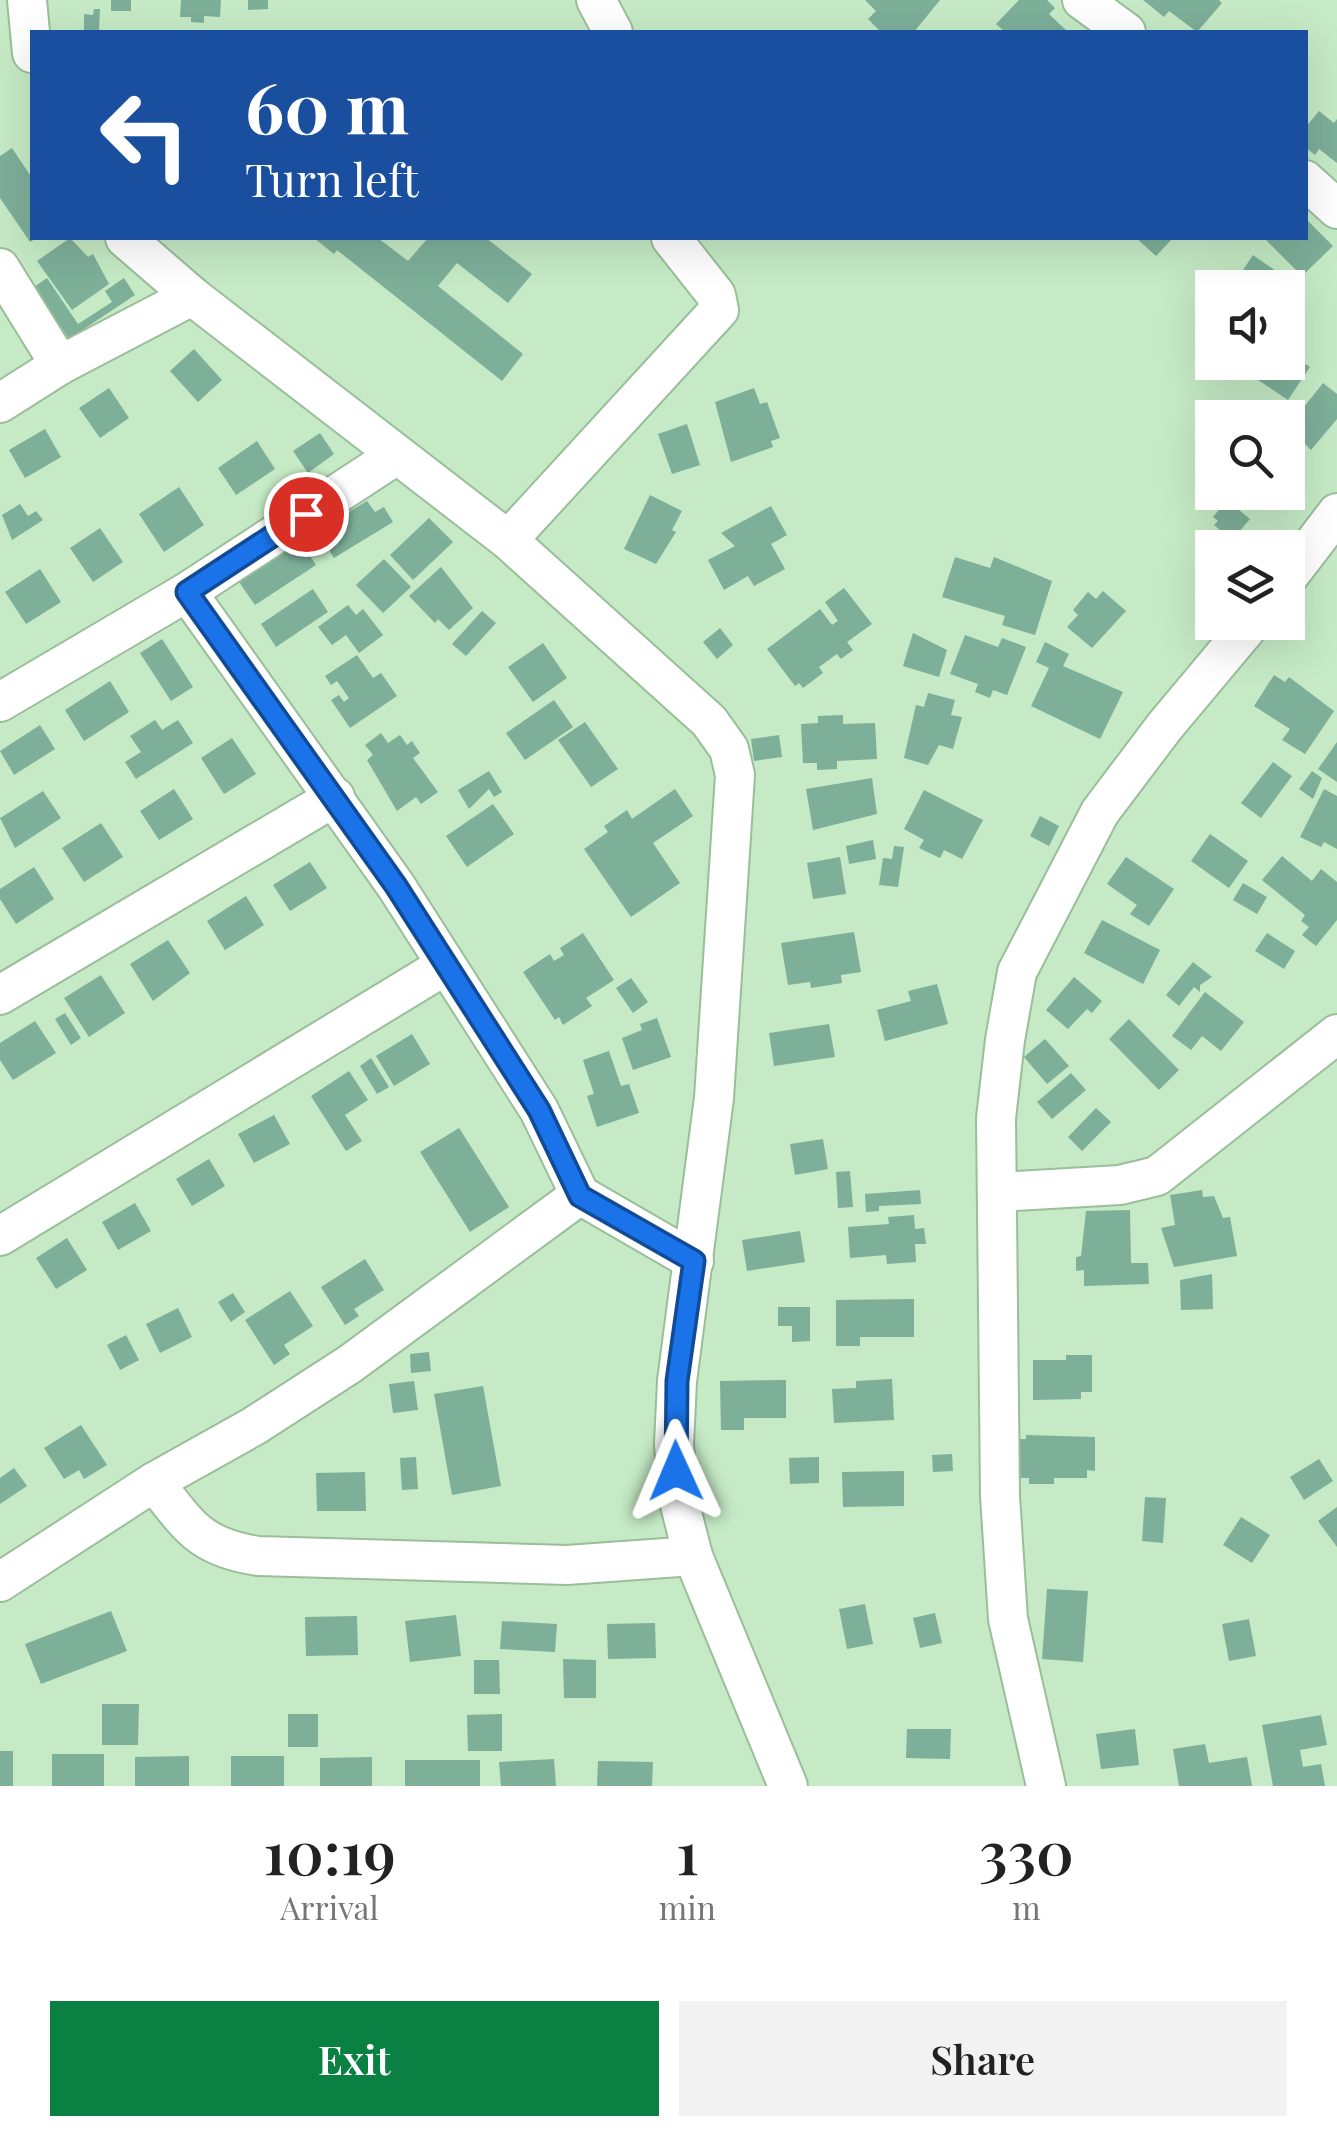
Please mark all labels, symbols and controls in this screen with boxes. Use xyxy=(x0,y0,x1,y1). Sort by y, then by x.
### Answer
text: 60 m xyxy=(245,58,409,152)
icon: left xyxy=(80,70,210,200)
text: Turn left xyxy=(245,148,419,208)
map controls xyxy=(1195,270,1305,640)
button: sound xyxy=(1195,270,1305,380)
button: search xyxy=(1195,400,1305,510)
pin xyxy=(264,472,349,557)
icon: arrive xyxy=(279,487,334,542)
button: layers xyxy=(1195,530,1305,640)
position arrow xyxy=(624,1419,728,1523)
text: 10:19 xyxy=(263,1810,396,1890)
text: 1 xyxy=(676,1810,699,1890)
text: 330 xyxy=(979,1810,1074,1890)
text: Arrival xyxy=(280,1885,379,1928)
text: min xyxy=(659,1885,716,1928)
text: m xyxy=(1012,1885,1041,1928)
button: Exit xyxy=(50,2001,659,2116)
button: Share xyxy=(679,2001,1287,2116)

